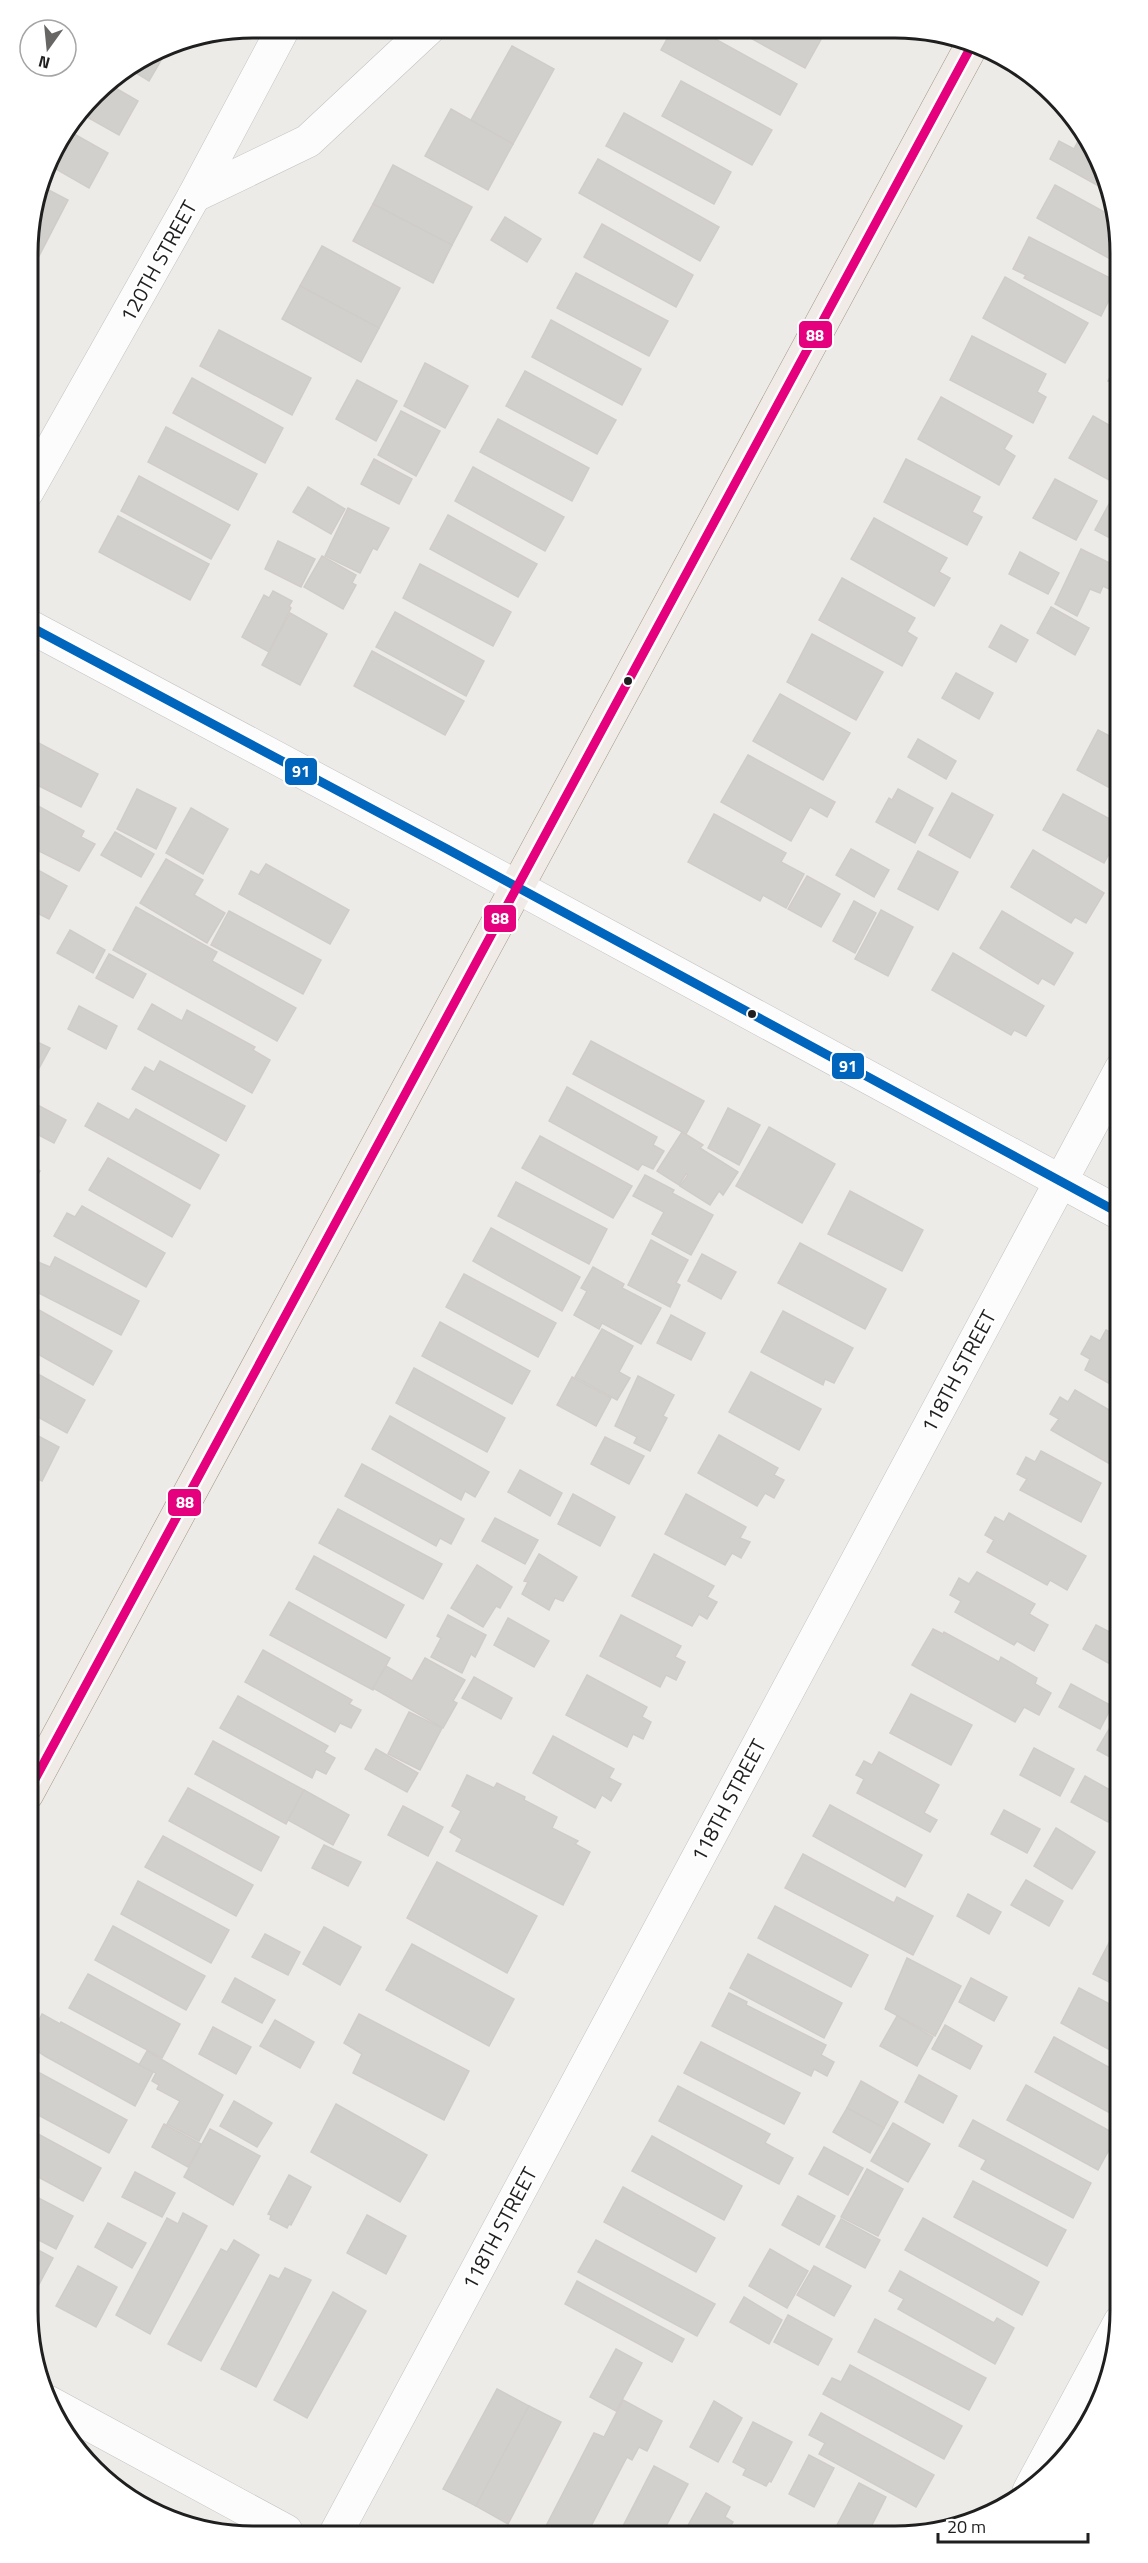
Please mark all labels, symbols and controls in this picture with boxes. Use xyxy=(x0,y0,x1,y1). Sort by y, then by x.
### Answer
north arrow xyxy=(18,18,78,78)
text: N xyxy=(36,49,53,76)
street label: 120TH STREET xyxy=(111,194,205,328)
line badge: 88 xyxy=(798,320,833,349)
text: 88 xyxy=(806,323,824,347)
unlabelled marker xyxy=(622,675,634,687)
line badge: 91 xyxy=(284,757,318,786)
text: 91 xyxy=(292,759,310,783)
line badge: 88 xyxy=(483,904,517,933)
text: 88 xyxy=(491,906,509,930)
unlabelled marker xyxy=(746,1008,758,1020)
line badge: 91 xyxy=(831,1052,865,1080)
text: 91 xyxy=(839,1054,857,1078)
street label: 118TH STREET xyxy=(912,1304,1004,1438)
line badge: 88 xyxy=(167,1488,202,1517)
text: 88 xyxy=(176,1490,194,1514)
street label: 118TH STREET xyxy=(682,1733,774,1867)
street label: 118TH STREET xyxy=(453,2161,545,2295)
scale bar xyxy=(938,2506,1088,2544)
text: 20 m xyxy=(947,2513,986,2540)

